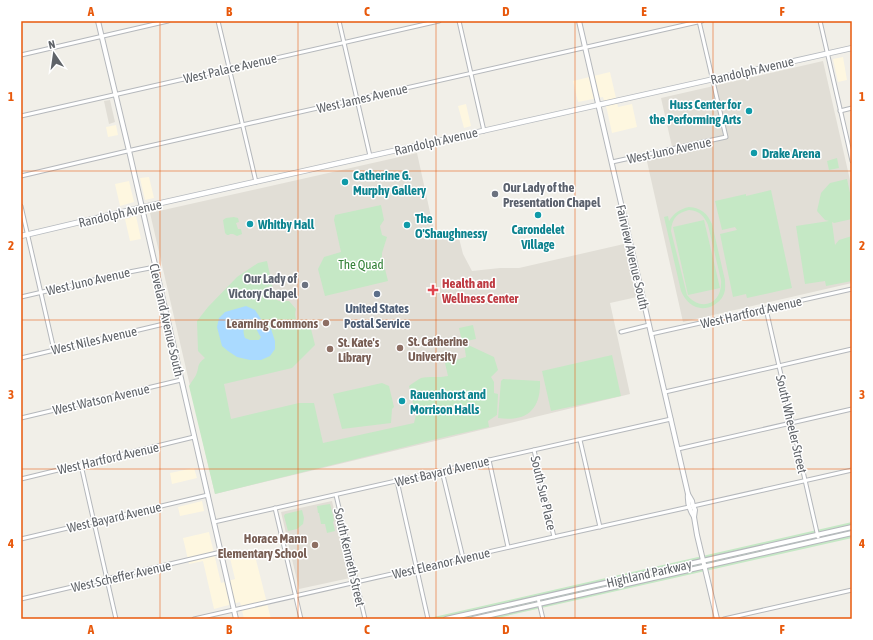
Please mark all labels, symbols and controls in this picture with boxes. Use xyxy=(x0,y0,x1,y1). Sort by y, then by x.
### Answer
text: A xyxy=(87,4,95,19)
text: B xyxy=(226,4,233,19)
text: C xyxy=(364,4,370,19)
text: D xyxy=(502,4,510,19)
text: E xyxy=(641,4,647,19)
text: F xyxy=(779,4,785,19)
north arrow xyxy=(34,34,74,74)
text: N xyxy=(47,38,56,51)
street label: West Palace Avenue xyxy=(182,50,278,87)
street label: Randolph Avenue xyxy=(709,54,795,87)
street label: West James Avenue xyxy=(315,81,409,116)
text: 1 xyxy=(8,89,14,104)
text: 1 xyxy=(859,89,865,104)
place label: Huss Center for the Performing Arts xyxy=(648,97,742,127)
marker: Huss Center for the Performing Arts xyxy=(744,106,754,116)
street label: Randolph Avenue xyxy=(393,125,479,158)
street label: West Juno Avenue xyxy=(626,134,713,167)
place label: Drake Arena xyxy=(762,146,821,161)
marker: Drake Arena xyxy=(749,148,759,158)
place label: Catherine G. Murphy Gallery xyxy=(353,168,427,198)
marker: Catherine G. Murphy Gallery xyxy=(340,177,350,187)
place label: Our Lady of the Presentation Chapel xyxy=(503,180,601,210)
marker: Our Lady of the Presentation Chapel xyxy=(490,189,500,199)
street label: Randolph Avenue xyxy=(77,197,163,230)
street label: Fairview Avenue South xyxy=(613,203,652,311)
marker: Carondelet Village xyxy=(533,210,543,220)
place label: The O'Shaughnessy xyxy=(415,211,488,241)
place label: Whitby Hall xyxy=(257,217,315,232)
marker: Whitby Hall xyxy=(245,219,255,229)
marker: The O'Shaughnessy xyxy=(402,220,412,230)
place label: Carondelet Village xyxy=(511,222,565,252)
text: 2 xyxy=(8,238,14,253)
text: 2 xyxy=(859,238,865,253)
park label: The Quad xyxy=(338,257,384,272)
street label: Cleveland Avenue South xyxy=(146,262,187,378)
street label: West Juno Avenue xyxy=(45,265,132,298)
place label: Our Lady of Victory Chapel xyxy=(227,271,298,301)
place label: Health and Wellness Center xyxy=(441,276,520,306)
marker: Our Lady of Victory Chapel xyxy=(300,280,310,290)
marker: Health and Wellness Center xyxy=(427,284,439,296)
marker: United States Postal Service xyxy=(372,289,382,299)
street label: West Hartford Avenue xyxy=(699,294,803,331)
place label: United States Postal Service xyxy=(344,301,410,331)
place label: Learning Commons xyxy=(227,316,318,331)
marker: Learning Commons xyxy=(321,318,331,328)
street label: West Niles Avenue xyxy=(50,323,138,358)
place label: St. Catherine University xyxy=(408,334,468,364)
place label: St. Kate's Library xyxy=(338,335,380,365)
marker: St. Catherine University xyxy=(395,343,405,353)
marker: St. Kate's Library xyxy=(325,344,335,354)
street label: South Wheeler Street xyxy=(773,373,810,475)
street label: West Watson Avenue xyxy=(51,381,151,418)
text: 3 xyxy=(8,387,14,402)
place label: Rauenhorst and Morrison Halls xyxy=(410,387,486,417)
text: 3 xyxy=(859,387,865,402)
marker: Rauenhorst and Morrison Halls xyxy=(397,396,407,406)
street label: West Hartford Avenue xyxy=(56,440,160,477)
street label: West Bayard Avenue xyxy=(394,453,491,490)
street label: South Sue Place xyxy=(528,455,559,532)
street label: West Bayard Avenue xyxy=(66,499,163,536)
street label: South Kenneth Street xyxy=(331,506,368,608)
place label: Horace Mann Elementary School xyxy=(218,531,308,561)
text: 4 xyxy=(7,536,14,551)
text: 4 xyxy=(858,536,865,551)
marker: Horace Mann Elementary School xyxy=(310,540,320,550)
street label: West Eleanor Avenue xyxy=(391,545,492,582)
street label: Highland Parkway xyxy=(605,556,694,591)
street label: West Scheffer Avenue xyxy=(70,558,173,595)
text: A xyxy=(87,622,95,637)
text: B xyxy=(226,622,233,637)
text: C xyxy=(364,622,370,637)
text: D xyxy=(502,622,510,637)
text: E xyxy=(641,622,647,637)
text: F xyxy=(779,622,785,637)

